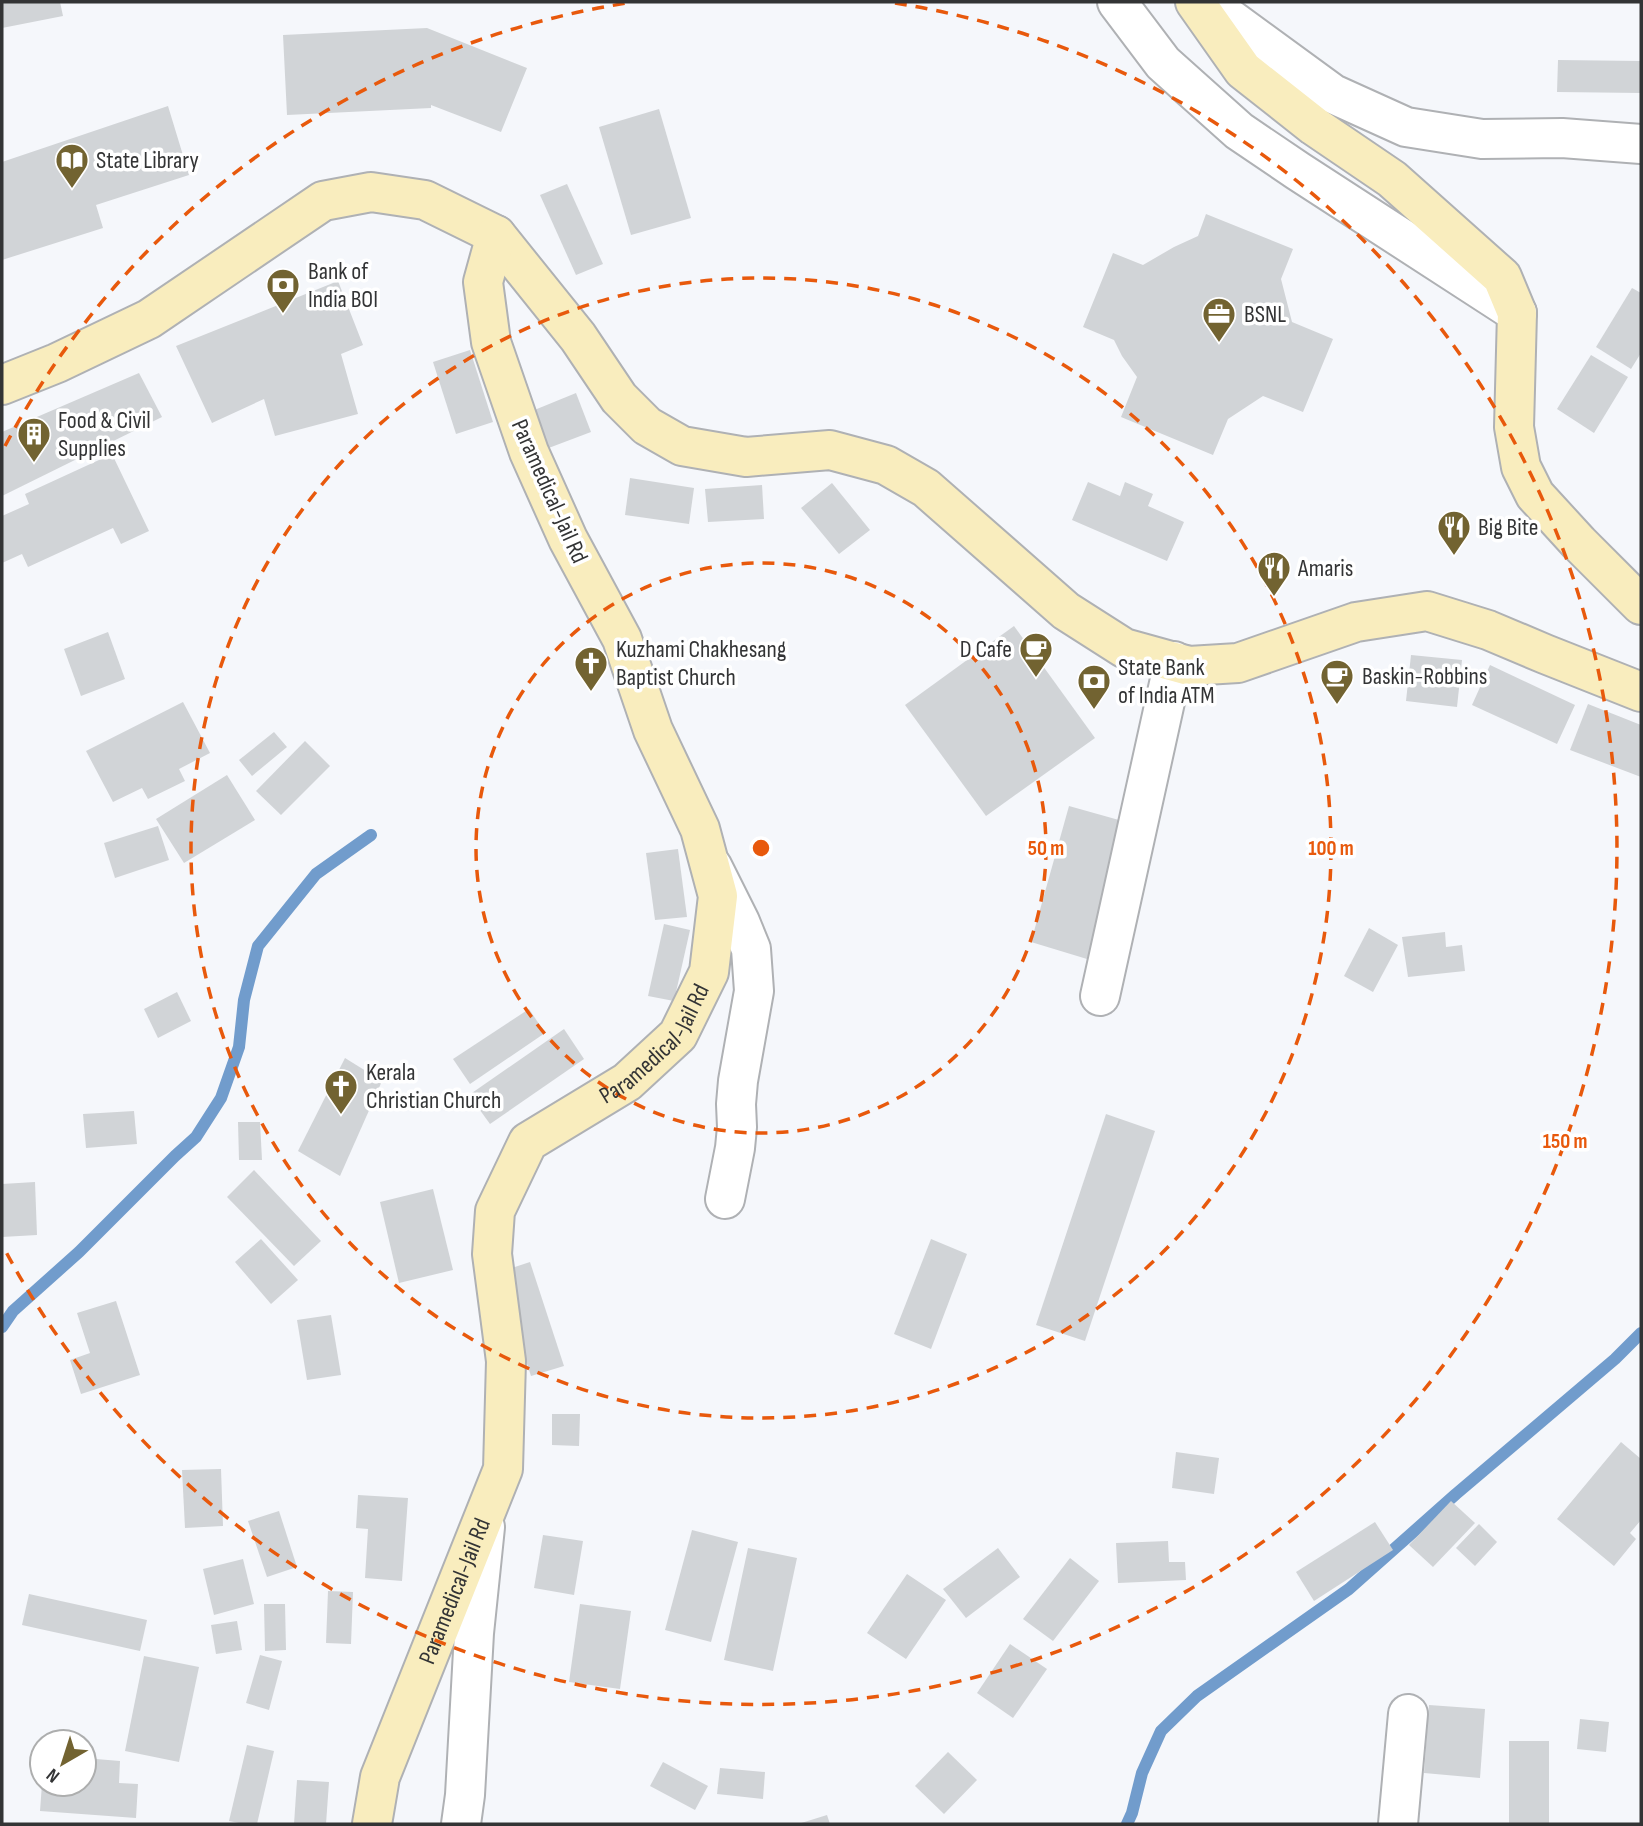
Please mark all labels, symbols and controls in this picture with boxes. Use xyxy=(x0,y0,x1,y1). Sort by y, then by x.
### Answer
library icon: State Library xyxy=(53,141,91,190)
place label: State Library xyxy=(96,146,199,175)
place label: Bank of India BOI xyxy=(308,257,378,314)
bank icon: Bank of India BOI xyxy=(264,266,302,315)
office icon: BSNL xyxy=(1200,295,1238,344)
place label: BSNL xyxy=(1244,300,1286,329)
place label: Food & Civil Supplies xyxy=(58,406,151,463)
building icon: Food & Civil Supplies xyxy=(15,415,53,464)
street label: Paramedical-Jail Rd xyxy=(505,415,594,568)
restaurant icon: Big Bite xyxy=(1435,508,1473,557)
place label: Big Bite xyxy=(1478,513,1538,542)
restaurant icon: Amaris xyxy=(1255,549,1293,598)
place label: Amaris xyxy=(1297,554,1353,583)
cafe icon: D Cafe xyxy=(1017,630,1055,679)
place label: Kuzhami Chakhesang Baptist Church xyxy=(616,635,786,692)
place label: D Cafe xyxy=(960,635,1012,664)
church icon: Kuzhami Chakhesang Baptist Church xyxy=(572,644,610,693)
place label: State Bank of India ATM xyxy=(1118,653,1215,710)
cafe icon: Baskin-Robbins xyxy=(1318,657,1356,706)
bank icon: State Bank of India ATM xyxy=(1075,662,1113,711)
place label: Baskin-Robbins xyxy=(1362,662,1487,691)
centre of rings xyxy=(749,836,773,860)
text: 50 m xyxy=(1028,836,1064,861)
text: 100 m xyxy=(1308,836,1354,861)
street label: Paramedical-Jail Rd xyxy=(594,979,716,1110)
place label: Kerala Christian Church xyxy=(366,1058,501,1115)
church icon: Kerala Christian Church xyxy=(322,1067,360,1116)
text: 150 m xyxy=(1543,1129,1587,1154)
street label: Paramedical-Jail Rd xyxy=(413,1514,497,1668)
north arrow xyxy=(28,1728,98,1798)
text: N xyxy=(42,1763,64,1787)

